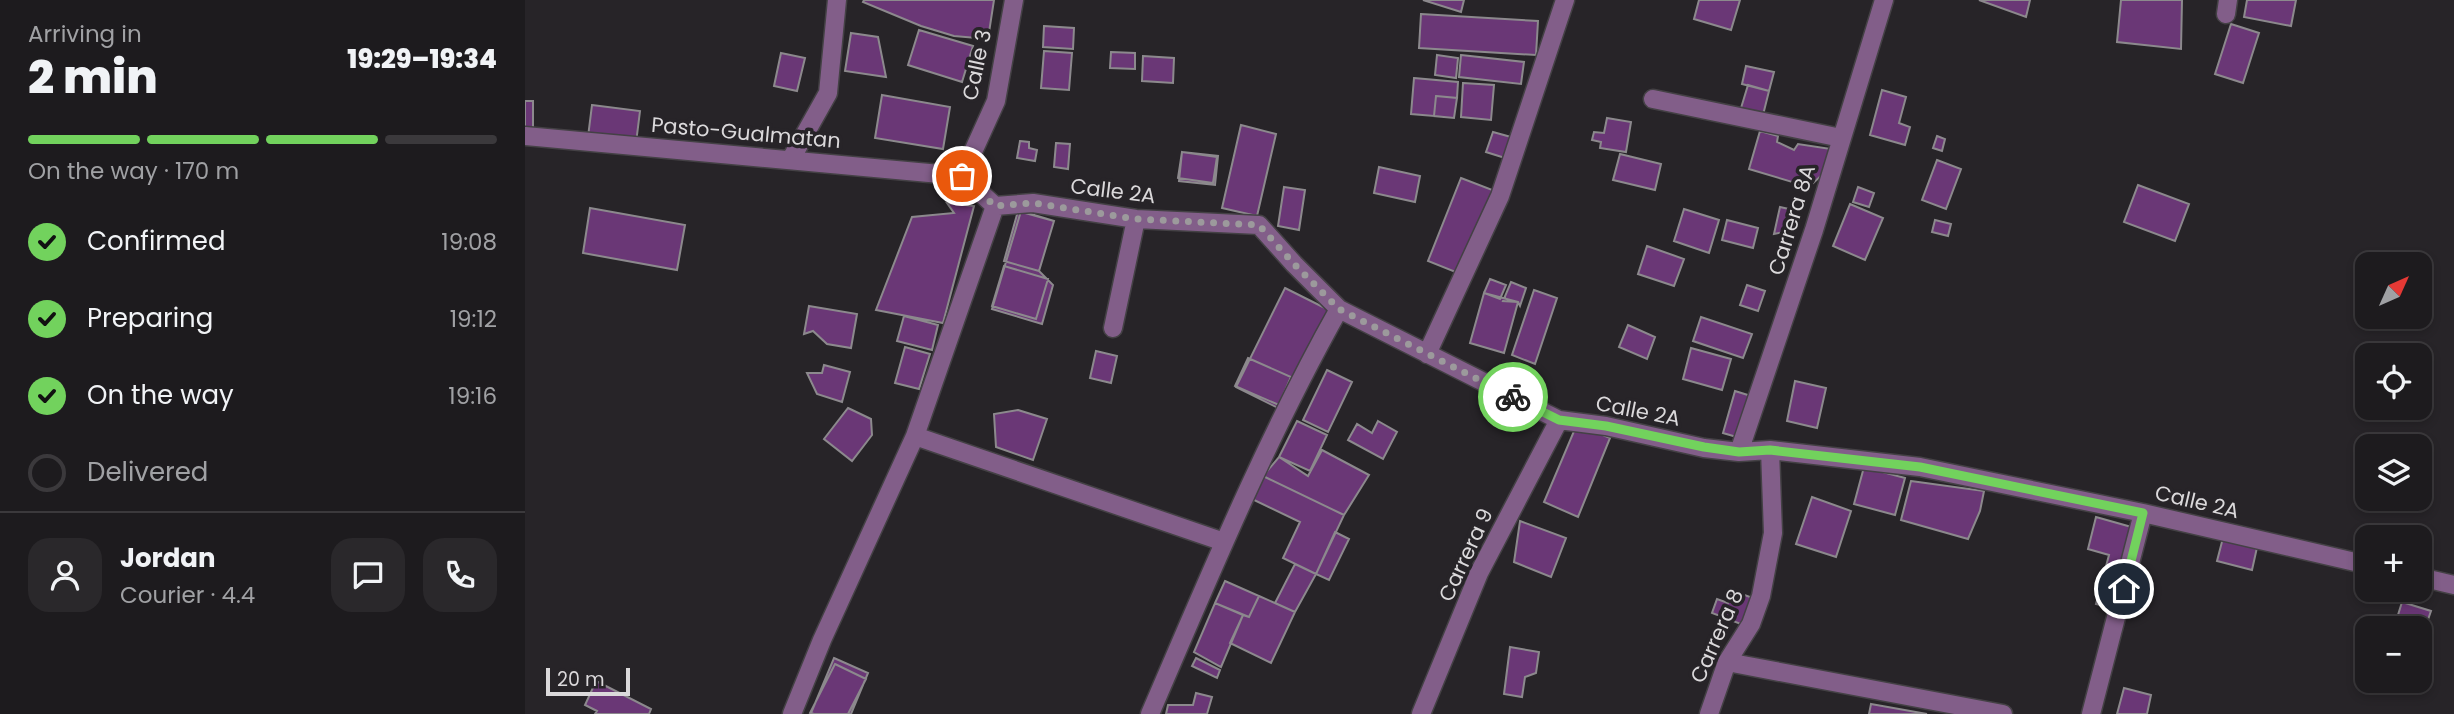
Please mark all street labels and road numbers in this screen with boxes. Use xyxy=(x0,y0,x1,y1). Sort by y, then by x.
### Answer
street label: Calle 3 xyxy=(955,27,998,103)
street label: Pasto-Gualmatan xyxy=(650,110,842,155)
street label: Carrera 8A xyxy=(1761,161,1822,279)
street label: Calle 2A xyxy=(1069,171,1157,210)
street label: Calle 2A xyxy=(1593,388,1683,433)
street label: Calle 2A xyxy=(2152,478,2242,525)
street label: Carrera 9 xyxy=(1431,503,1500,606)
street label: Carrera 8 xyxy=(1683,584,1750,687)

